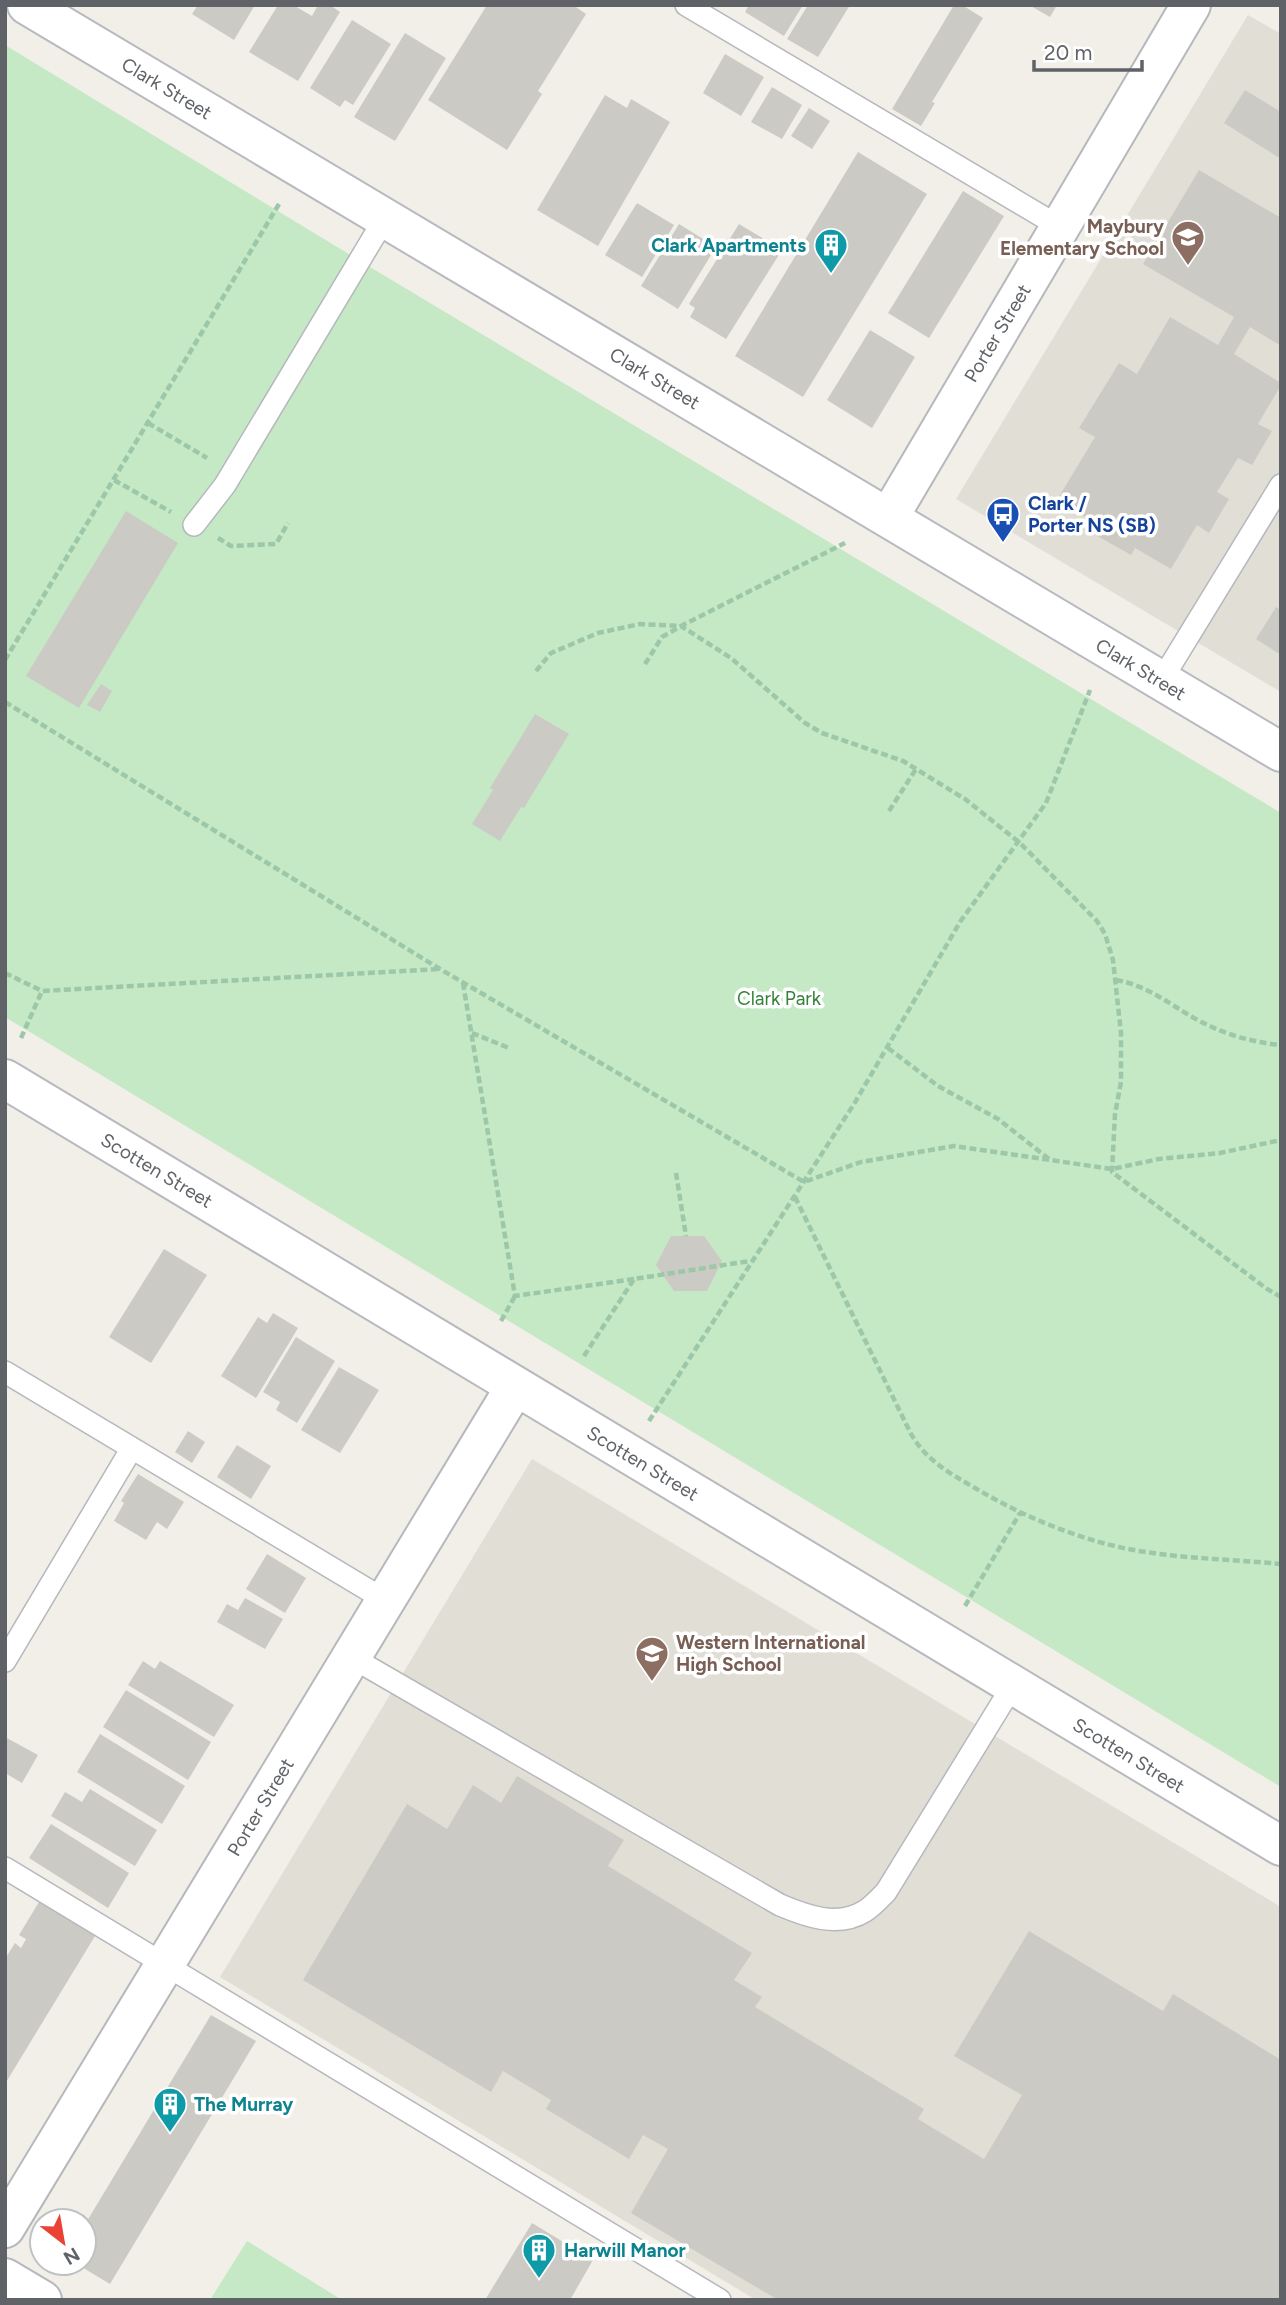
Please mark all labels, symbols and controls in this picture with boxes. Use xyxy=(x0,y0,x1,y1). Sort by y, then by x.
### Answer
scale bar xyxy=(1034,28,1142,72)
text: 20 m xyxy=(1044,40,1092,65)
street label: Clark Street xyxy=(117,53,216,124)
place label: Maybury Elementary School xyxy=(1000,215,1164,260)
school or university icon: Maybury Elementary School xyxy=(1169,218,1207,267)
building icon: Clark Apartments xyxy=(812,226,850,275)
place label: Clark Apartments xyxy=(651,234,806,257)
street label: Porter Street xyxy=(959,280,1036,386)
street label: Clark Street xyxy=(605,343,704,414)
place label: Clark / Porter NS (SB) xyxy=(1028,492,1156,537)
bus stop icon: Clark / Porter NS (SB) xyxy=(984,495,1022,544)
street label: Clark Street xyxy=(1091,634,1190,705)
park label: Clark Park xyxy=(737,987,822,1010)
street label: Scotten Street xyxy=(97,1128,217,1213)
street label: Scotten Street xyxy=(583,1421,703,1506)
place label: Western International High School xyxy=(676,1631,865,1676)
school or university icon: Western International High School xyxy=(633,1634,671,1683)
street label: Scotten Street xyxy=(1069,1713,1189,1798)
street label: Porter Street xyxy=(222,1754,299,1860)
building icon: The Murray xyxy=(151,2085,189,2134)
place label: The Murray xyxy=(194,2093,293,2116)
north arrow xyxy=(28,2207,98,2277)
building icon: Harwill Manor xyxy=(520,2231,558,2280)
place label: Harwill Manor xyxy=(564,2239,686,2262)
text: N xyxy=(59,2243,84,2270)

